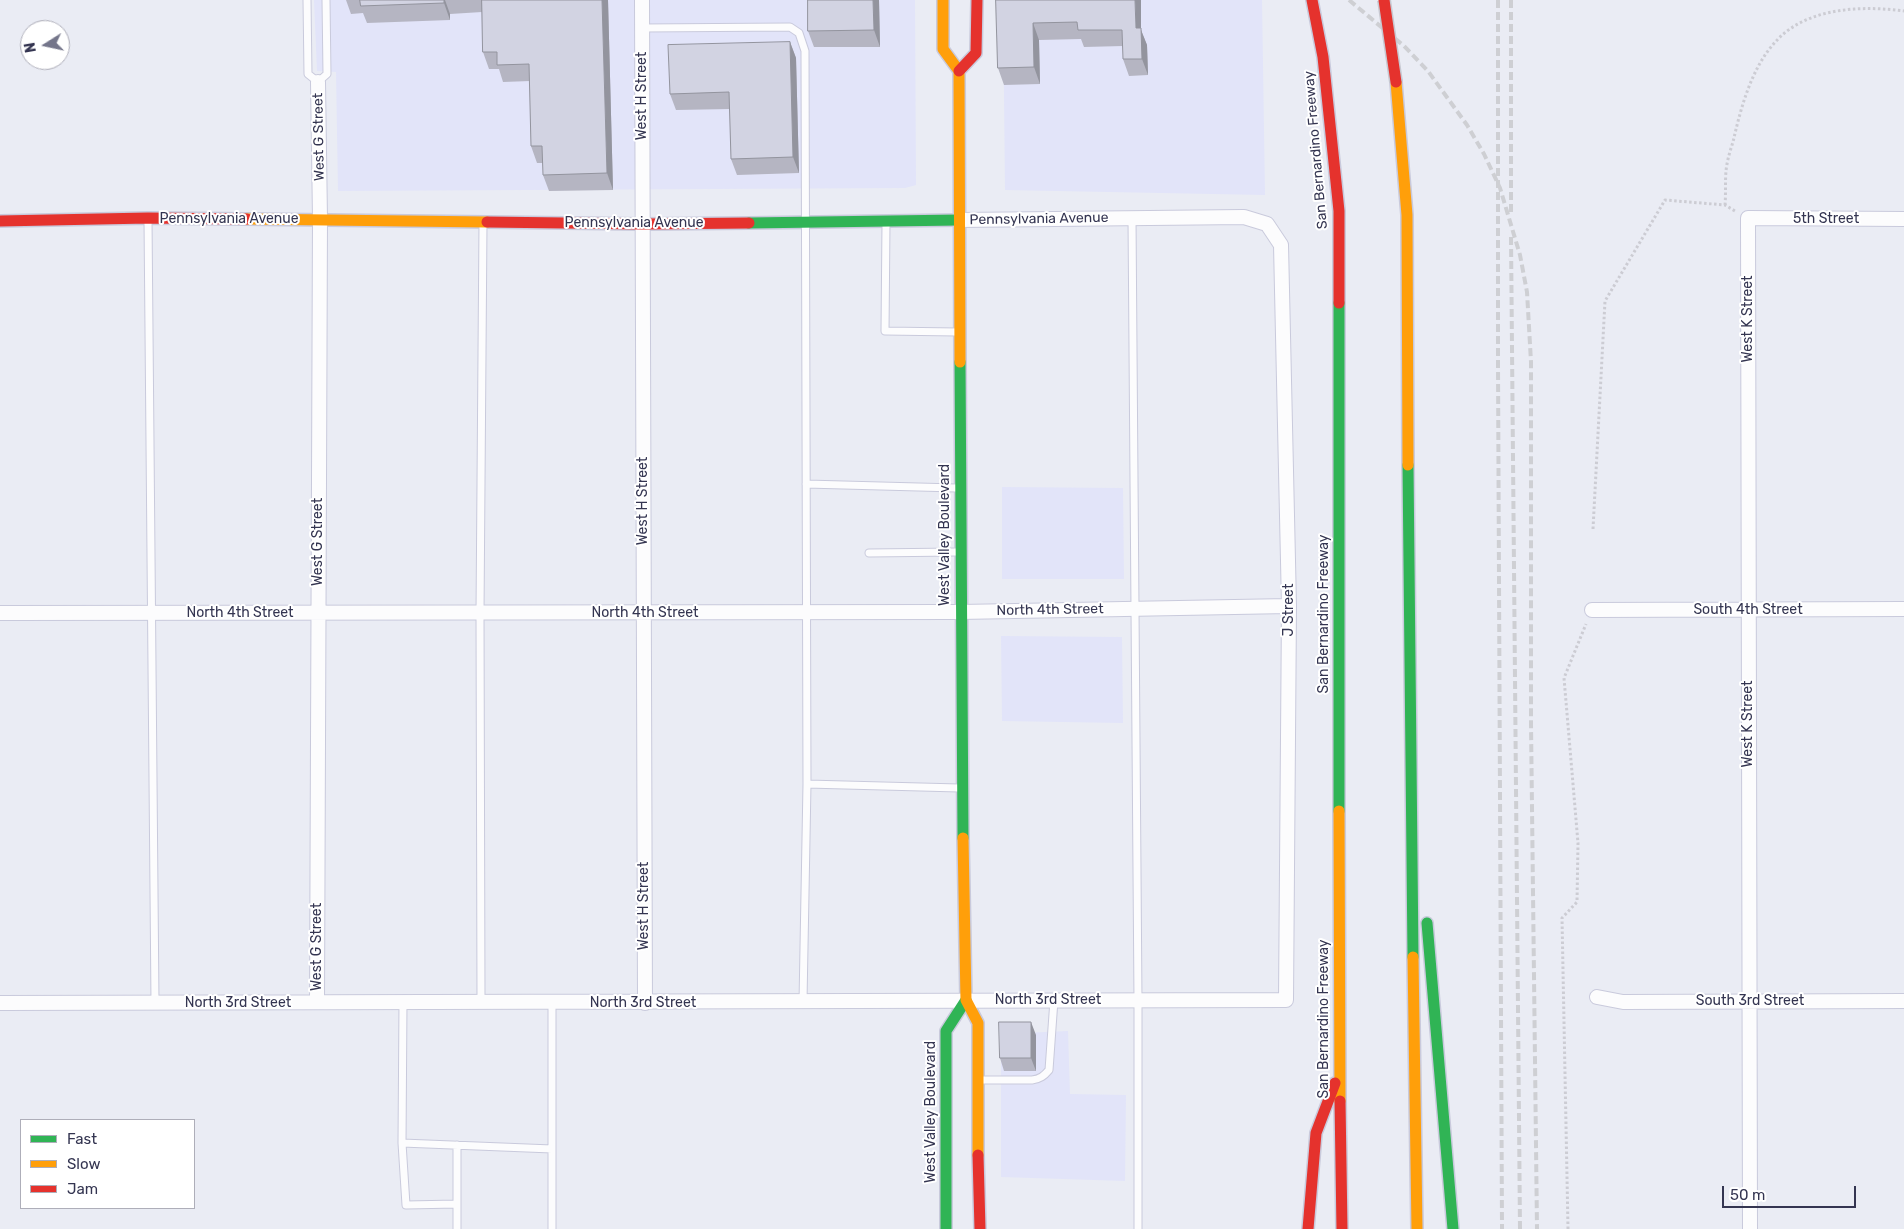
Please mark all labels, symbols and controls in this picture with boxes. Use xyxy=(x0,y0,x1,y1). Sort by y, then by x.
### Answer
north arrow xyxy=(20,20,70,70)
text: N xyxy=(21,41,40,54)
street label: West H Street xyxy=(634,52,650,140)
street label: San Bernardino Freeway xyxy=(1301,70,1331,230)
street label: West G Street xyxy=(310,93,328,181)
street label: Pennsylvania Avenue xyxy=(969,209,1109,229)
street label: Pennsylvania Avenue xyxy=(160,211,298,227)
street label: 5th Street xyxy=(1793,211,1859,227)
street label: Pennsylvania Avenue xyxy=(565,215,703,231)
street label: West K Street xyxy=(1740,275,1756,363)
street label: West H Street xyxy=(635,457,651,545)
street label: West Valley Boulevard xyxy=(937,464,953,606)
street label: West G Street xyxy=(310,498,326,586)
street label: San Bernardino Freeway xyxy=(1316,535,1332,693)
street label: J Street xyxy=(1281,584,1297,636)
street label: North 4th Street xyxy=(996,601,1104,619)
street label: South 4th Street xyxy=(1693,602,1803,618)
street label: North 4th Street xyxy=(186,605,294,621)
street label: North 4th Street xyxy=(591,605,699,621)
street label: West K Street xyxy=(1740,680,1756,768)
street label: West H Street xyxy=(636,862,652,950)
street label: West G Street xyxy=(309,903,325,991)
street label: San Bernardino Freeway xyxy=(1316,940,1332,1098)
street label: North 3rd Street xyxy=(995,992,1101,1008)
street label: South 3rd Street xyxy=(1696,993,1804,1009)
street label: North 3rd Street xyxy=(185,995,291,1011)
street label: North 3rd Street xyxy=(590,995,696,1011)
street label: West Valley Boulevard xyxy=(923,1041,939,1183)
legend xyxy=(20,1119,195,1209)
text: Fast xyxy=(67,1130,97,1148)
text: Slow xyxy=(67,1155,100,1173)
scale bar xyxy=(1724,1176,1858,1208)
text: Jam xyxy=(67,1180,98,1198)
text: 50 m xyxy=(1730,1186,1765,1204)

